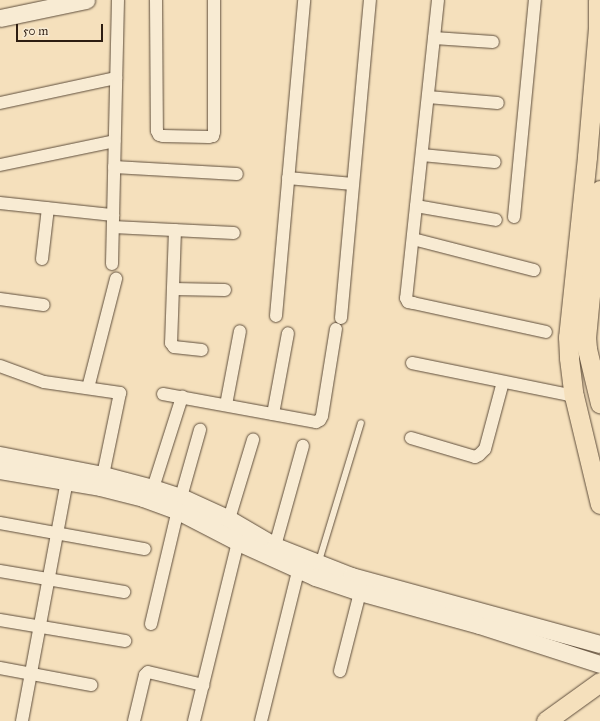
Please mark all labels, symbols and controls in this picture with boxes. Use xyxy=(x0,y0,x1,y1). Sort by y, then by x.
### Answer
scale bar xyxy=(18,16,105,42)
text: 50 m xyxy=(23,24,48,38)

